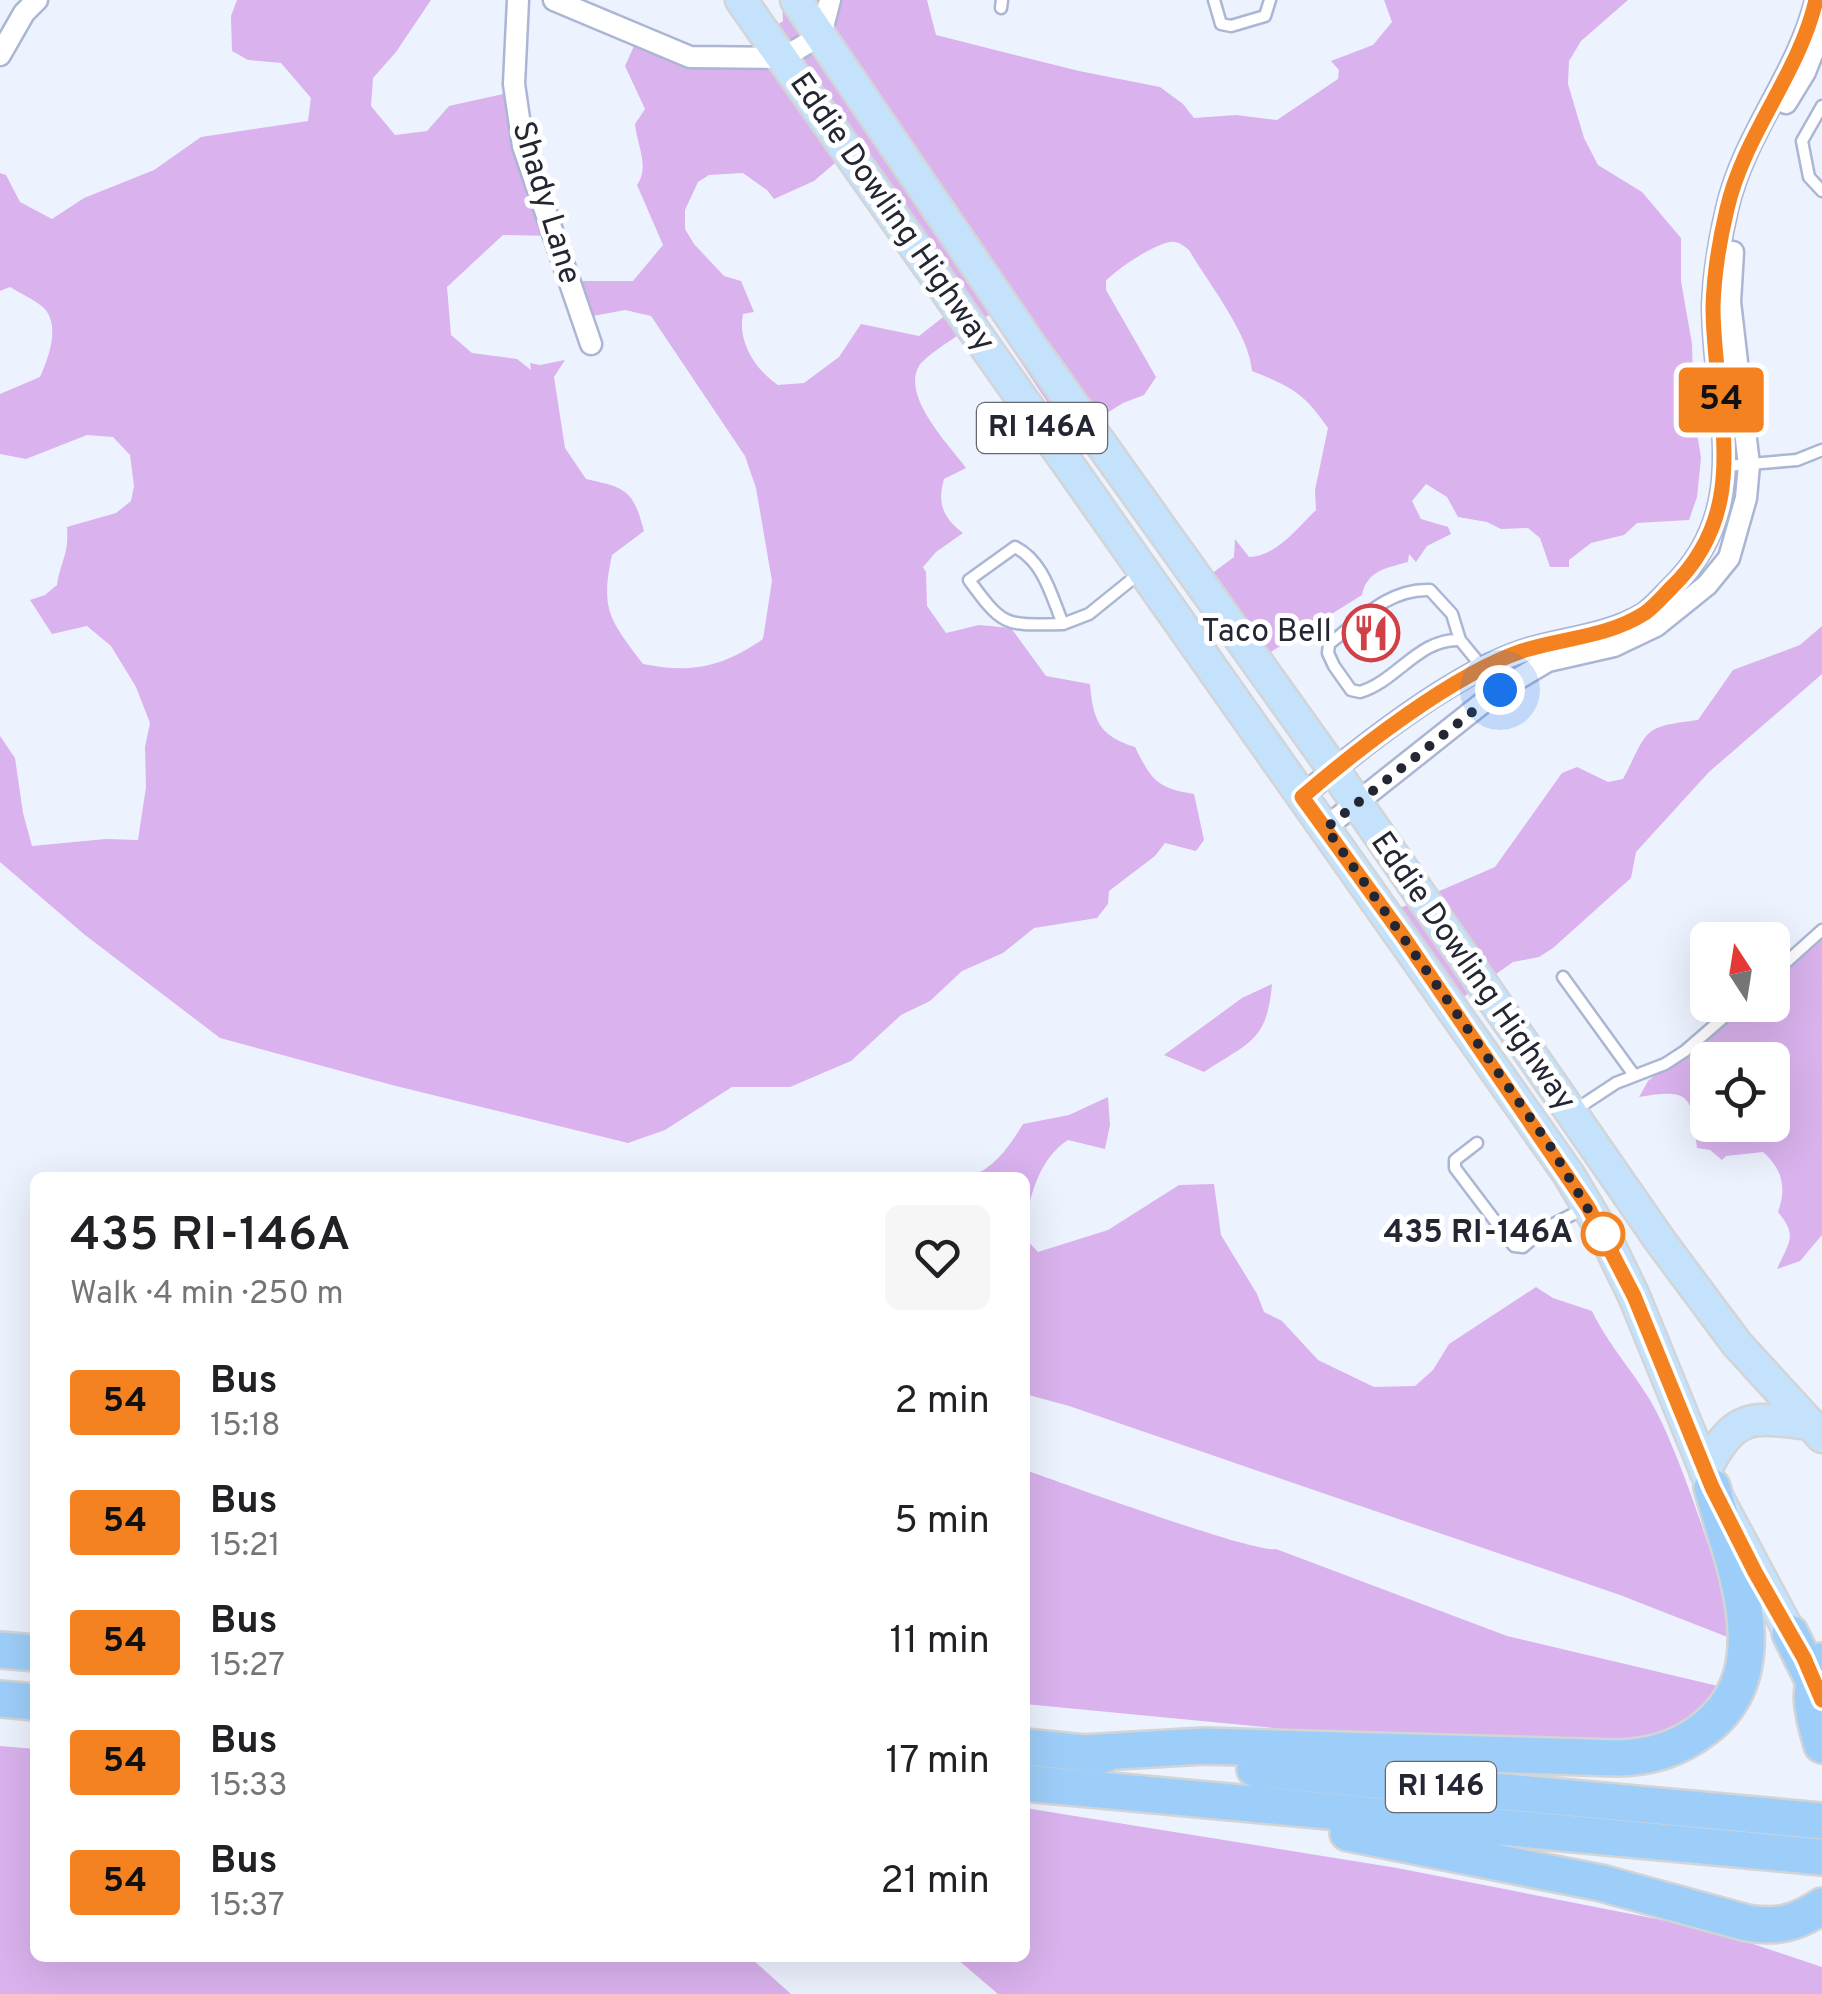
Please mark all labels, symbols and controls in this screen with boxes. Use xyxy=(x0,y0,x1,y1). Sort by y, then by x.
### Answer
street label: Eddie Dowling Highway xyxy=(779,66,1003,360)
street label: Shady Lane xyxy=(501,117,589,289)
line badge: 54 xyxy=(1676,368,1766,432)
text: 54 xyxy=(1699,378,1743,422)
road number: RI 146A xyxy=(977,403,1107,453)
restaurant icon: Taco Bell xyxy=(1341,603,1401,663)
place label: Taco Bell xyxy=(1201,613,1332,653)
your location xyxy=(1475,665,1525,715)
street label: Eddie Dowling Highway xyxy=(1360,825,1584,1119)
north arrow xyxy=(1690,922,1790,1022)
map controls xyxy=(1690,922,1790,1142)
button: locate xyxy=(1690,1042,1790,1142)
button: heart xyxy=(885,1205,990,1310)
text: 435 RI-146A xyxy=(70,1207,351,1267)
marker: 435 RI-146A xyxy=(1582,1213,1624,1255)
place label: 435 RI-146A xyxy=(1384,1214,1573,1254)
text: Walk · 4 min · 250 m xyxy=(70,1275,344,1315)
text: Bus xyxy=(210,1358,277,1407)
text: 2 min xyxy=(895,1378,990,1427)
text: 54 xyxy=(103,1380,147,1424)
text: 15:18 xyxy=(210,1407,281,1447)
text: Bus xyxy=(210,1478,277,1527)
text: 5 min xyxy=(894,1498,990,1547)
text: 54 xyxy=(103,1500,147,1544)
text: 15:21 xyxy=(210,1527,281,1567)
text: Bus xyxy=(210,1598,277,1647)
text: 11 min xyxy=(889,1618,990,1667)
text: 54 xyxy=(103,1620,147,1664)
text: 15:27 xyxy=(210,1647,285,1687)
text: Bus xyxy=(210,1718,277,1767)
text: 17 min xyxy=(885,1738,990,1787)
text: 54 xyxy=(103,1740,147,1784)
road number: RI 146 xyxy=(1386,1762,1496,1812)
text: 15:33 xyxy=(210,1767,288,1807)
text: Bus xyxy=(210,1838,277,1887)
text: 21 min xyxy=(880,1858,990,1907)
text: 54 xyxy=(103,1860,147,1904)
text: 15:37 xyxy=(210,1887,285,1927)

